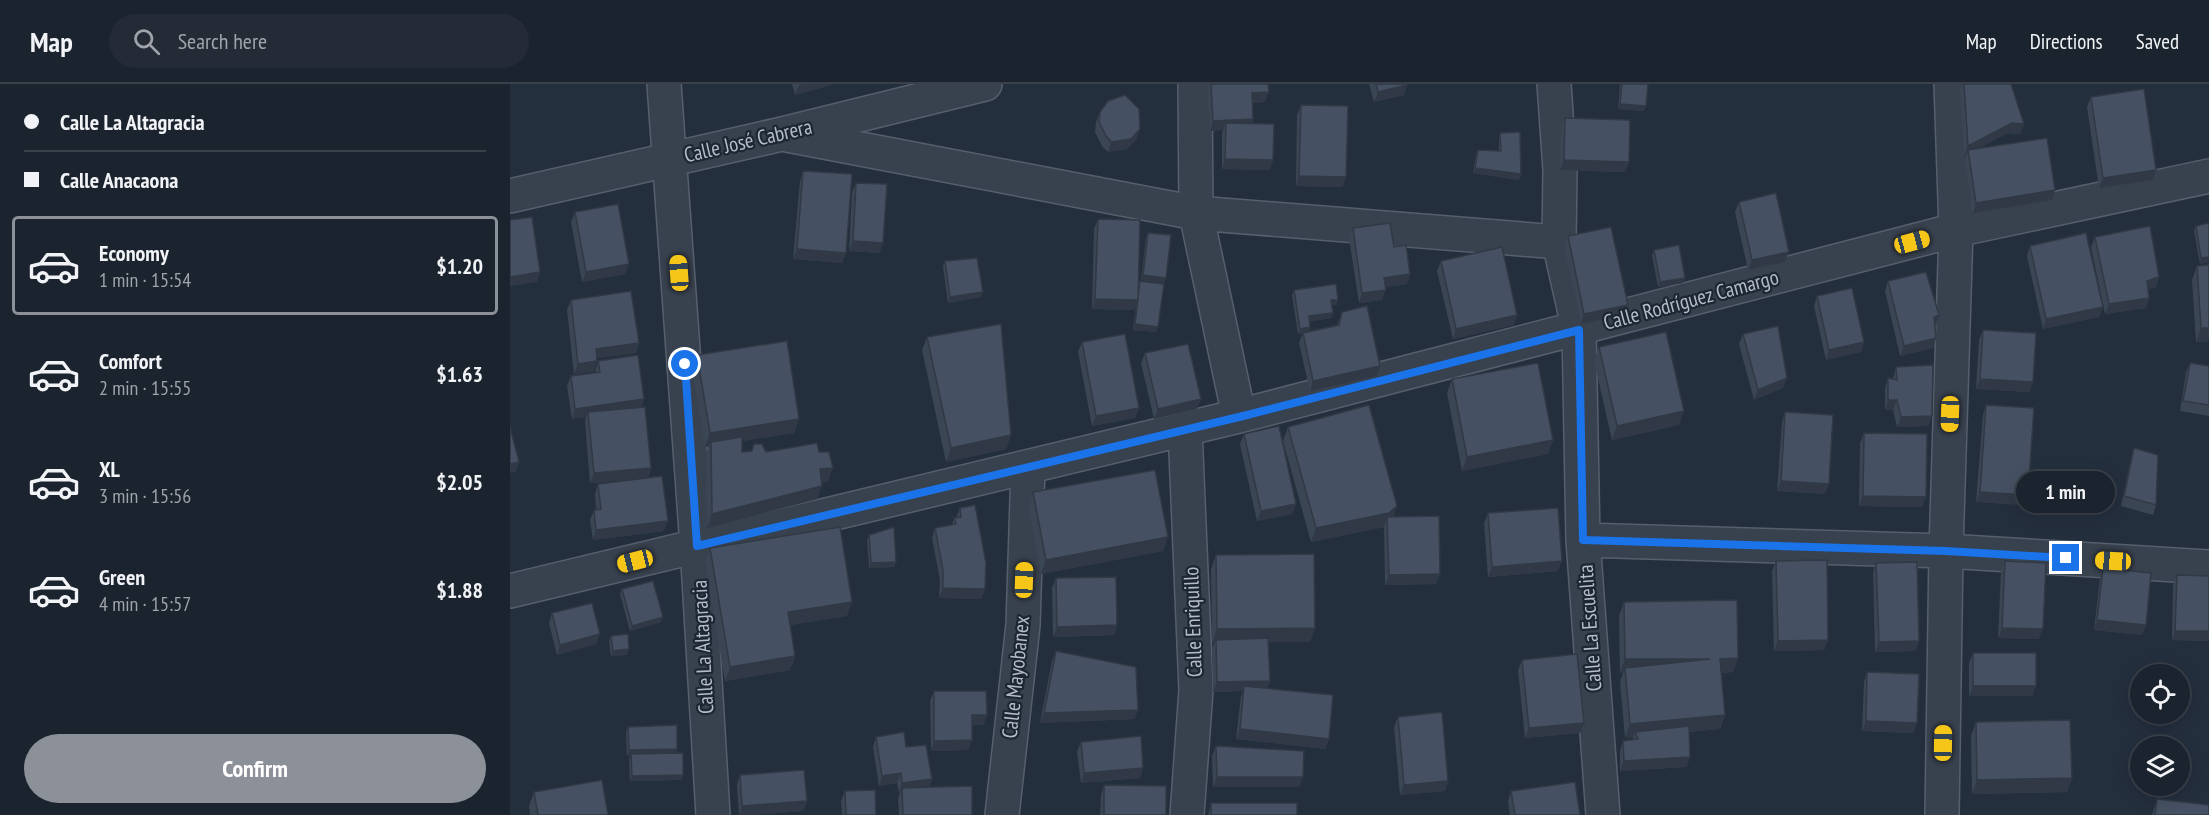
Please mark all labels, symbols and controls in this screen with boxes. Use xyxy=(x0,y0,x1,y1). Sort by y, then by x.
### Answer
search box xyxy=(109,14,529,68)
text: Map xyxy=(30,23,73,60)
icon: search xyxy=(130,25,163,58)
text: Search here xyxy=(178,27,267,55)
text: Map xyxy=(1966,28,1997,55)
text: Directions xyxy=(2030,28,2103,55)
text: Saved xyxy=(2136,28,2179,55)
text: Calle La Altagracia xyxy=(60,108,205,136)
street label: Calle José Cabrera xyxy=(681,113,814,168)
text: Calle Anacaona xyxy=(60,166,178,194)
car xyxy=(1892,229,1932,255)
icon: car xyxy=(27,239,81,293)
text: Economy xyxy=(99,239,169,267)
text: $1.20 xyxy=(436,252,483,280)
car xyxy=(669,254,689,292)
street label: Calle Rodríguez Camargo xyxy=(1600,263,1781,336)
text: 1 min · 15:54 xyxy=(99,267,191,293)
icon: car xyxy=(27,347,81,401)
text: Comfort xyxy=(99,347,162,375)
route start xyxy=(671,350,698,377)
text: $1.63 xyxy=(436,360,483,388)
text: 2 min · 15:55 xyxy=(99,375,191,401)
car xyxy=(1940,396,1960,432)
icon: car xyxy=(27,455,81,509)
text: XL xyxy=(99,455,120,483)
text: $2.05 xyxy=(436,468,483,496)
callout: 1 min xyxy=(2016,471,2116,513)
text: 1 min xyxy=(2045,479,2086,505)
text: 3 min · 15:56 xyxy=(99,483,191,509)
route end xyxy=(2052,544,2079,571)
car xyxy=(615,548,655,574)
car xyxy=(2095,551,2131,571)
car xyxy=(1014,562,1034,598)
icon: car xyxy=(27,563,81,617)
text: Green xyxy=(99,563,145,591)
street label: Calle La Escuelita xyxy=(1572,564,1607,692)
street label: Calle Enriquillo xyxy=(1177,566,1208,678)
text: $1.88 xyxy=(436,576,483,604)
street label: Calle La Altagracia xyxy=(686,579,719,715)
text: 4 min · 15:57 xyxy=(99,591,191,617)
street label: Calle Mayobanex xyxy=(996,614,1035,740)
map controls xyxy=(2130,664,2190,796)
button: locate xyxy=(2130,664,2190,724)
car xyxy=(1934,725,1952,761)
button: Confirm xyxy=(24,734,486,803)
button: layers xyxy=(2130,736,2190,796)

